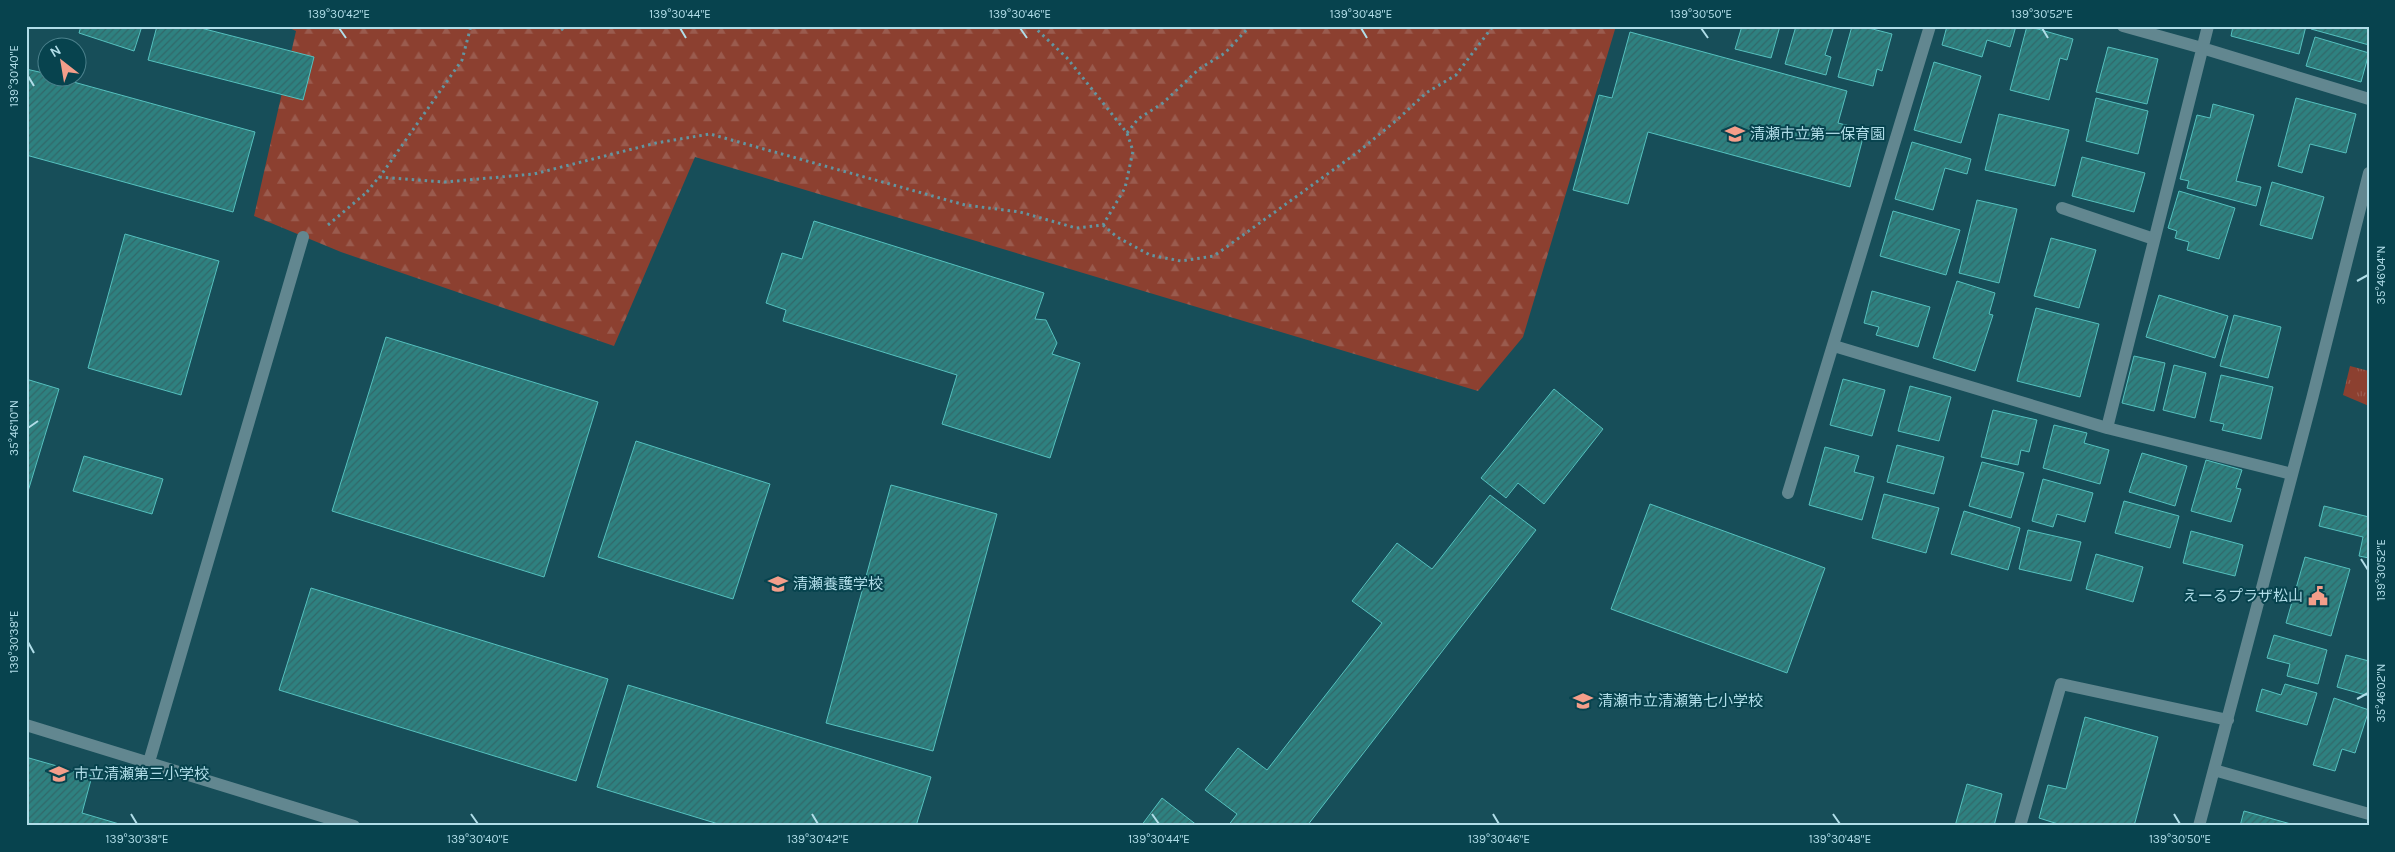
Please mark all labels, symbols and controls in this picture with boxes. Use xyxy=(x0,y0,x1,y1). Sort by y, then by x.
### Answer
text: 139°30'42"E xyxy=(308,7,370,21)
text: 139°30'44"E xyxy=(649,7,711,21)
text: 139°30'46"E xyxy=(989,7,1051,21)
text: 139°30'48"E xyxy=(1330,7,1392,21)
text: 139°30'50"E xyxy=(1670,7,1732,21)
text: 139°30'52"E xyxy=(2011,7,2073,21)
north arrow xyxy=(38,38,88,88)
text: N xyxy=(47,41,64,61)
text: 139°30'40"E xyxy=(7,45,21,107)
school or university icon: 清瀬市立第一保育園 xyxy=(1724,123,1746,145)
place label: 清瀬市立第一保育園 xyxy=(1750,125,1885,143)
text: 35°46'04"N xyxy=(2374,246,2388,304)
text: 35°46'10"N xyxy=(7,400,21,456)
text: 139°30'52"E xyxy=(2374,539,2388,601)
school or university icon: 清瀬養護学校 xyxy=(767,573,789,595)
place label: 清瀬養護学校 xyxy=(793,575,883,593)
public building icon: えーるプラザ松山 xyxy=(2307,585,2329,607)
place label: えーるプラザ松山 xyxy=(2183,587,2303,605)
text: 139°30'38"E xyxy=(7,611,21,673)
text: 35°46'02"N xyxy=(2374,663,2388,723)
school or university icon: 清瀬市立清瀬第七小学校 xyxy=(1572,690,1594,712)
place label: 清瀬市立清瀬第七小学校 xyxy=(1598,692,1763,710)
school or university icon: 市立清瀬第三小学校 xyxy=(48,763,70,785)
place label: 市立清瀬第三小学校 xyxy=(74,765,209,783)
text: 139°30'38"E xyxy=(106,832,168,846)
text: 139°30'40"E xyxy=(447,832,509,846)
text: 139°30'42"E xyxy=(787,832,849,846)
text: 139°30'44"E xyxy=(1128,832,1190,846)
text: 139°30'46"E xyxy=(1468,832,1530,846)
text: 139°30'48"E xyxy=(1809,832,1871,846)
text: 139°30'50"E xyxy=(2149,832,2211,846)

